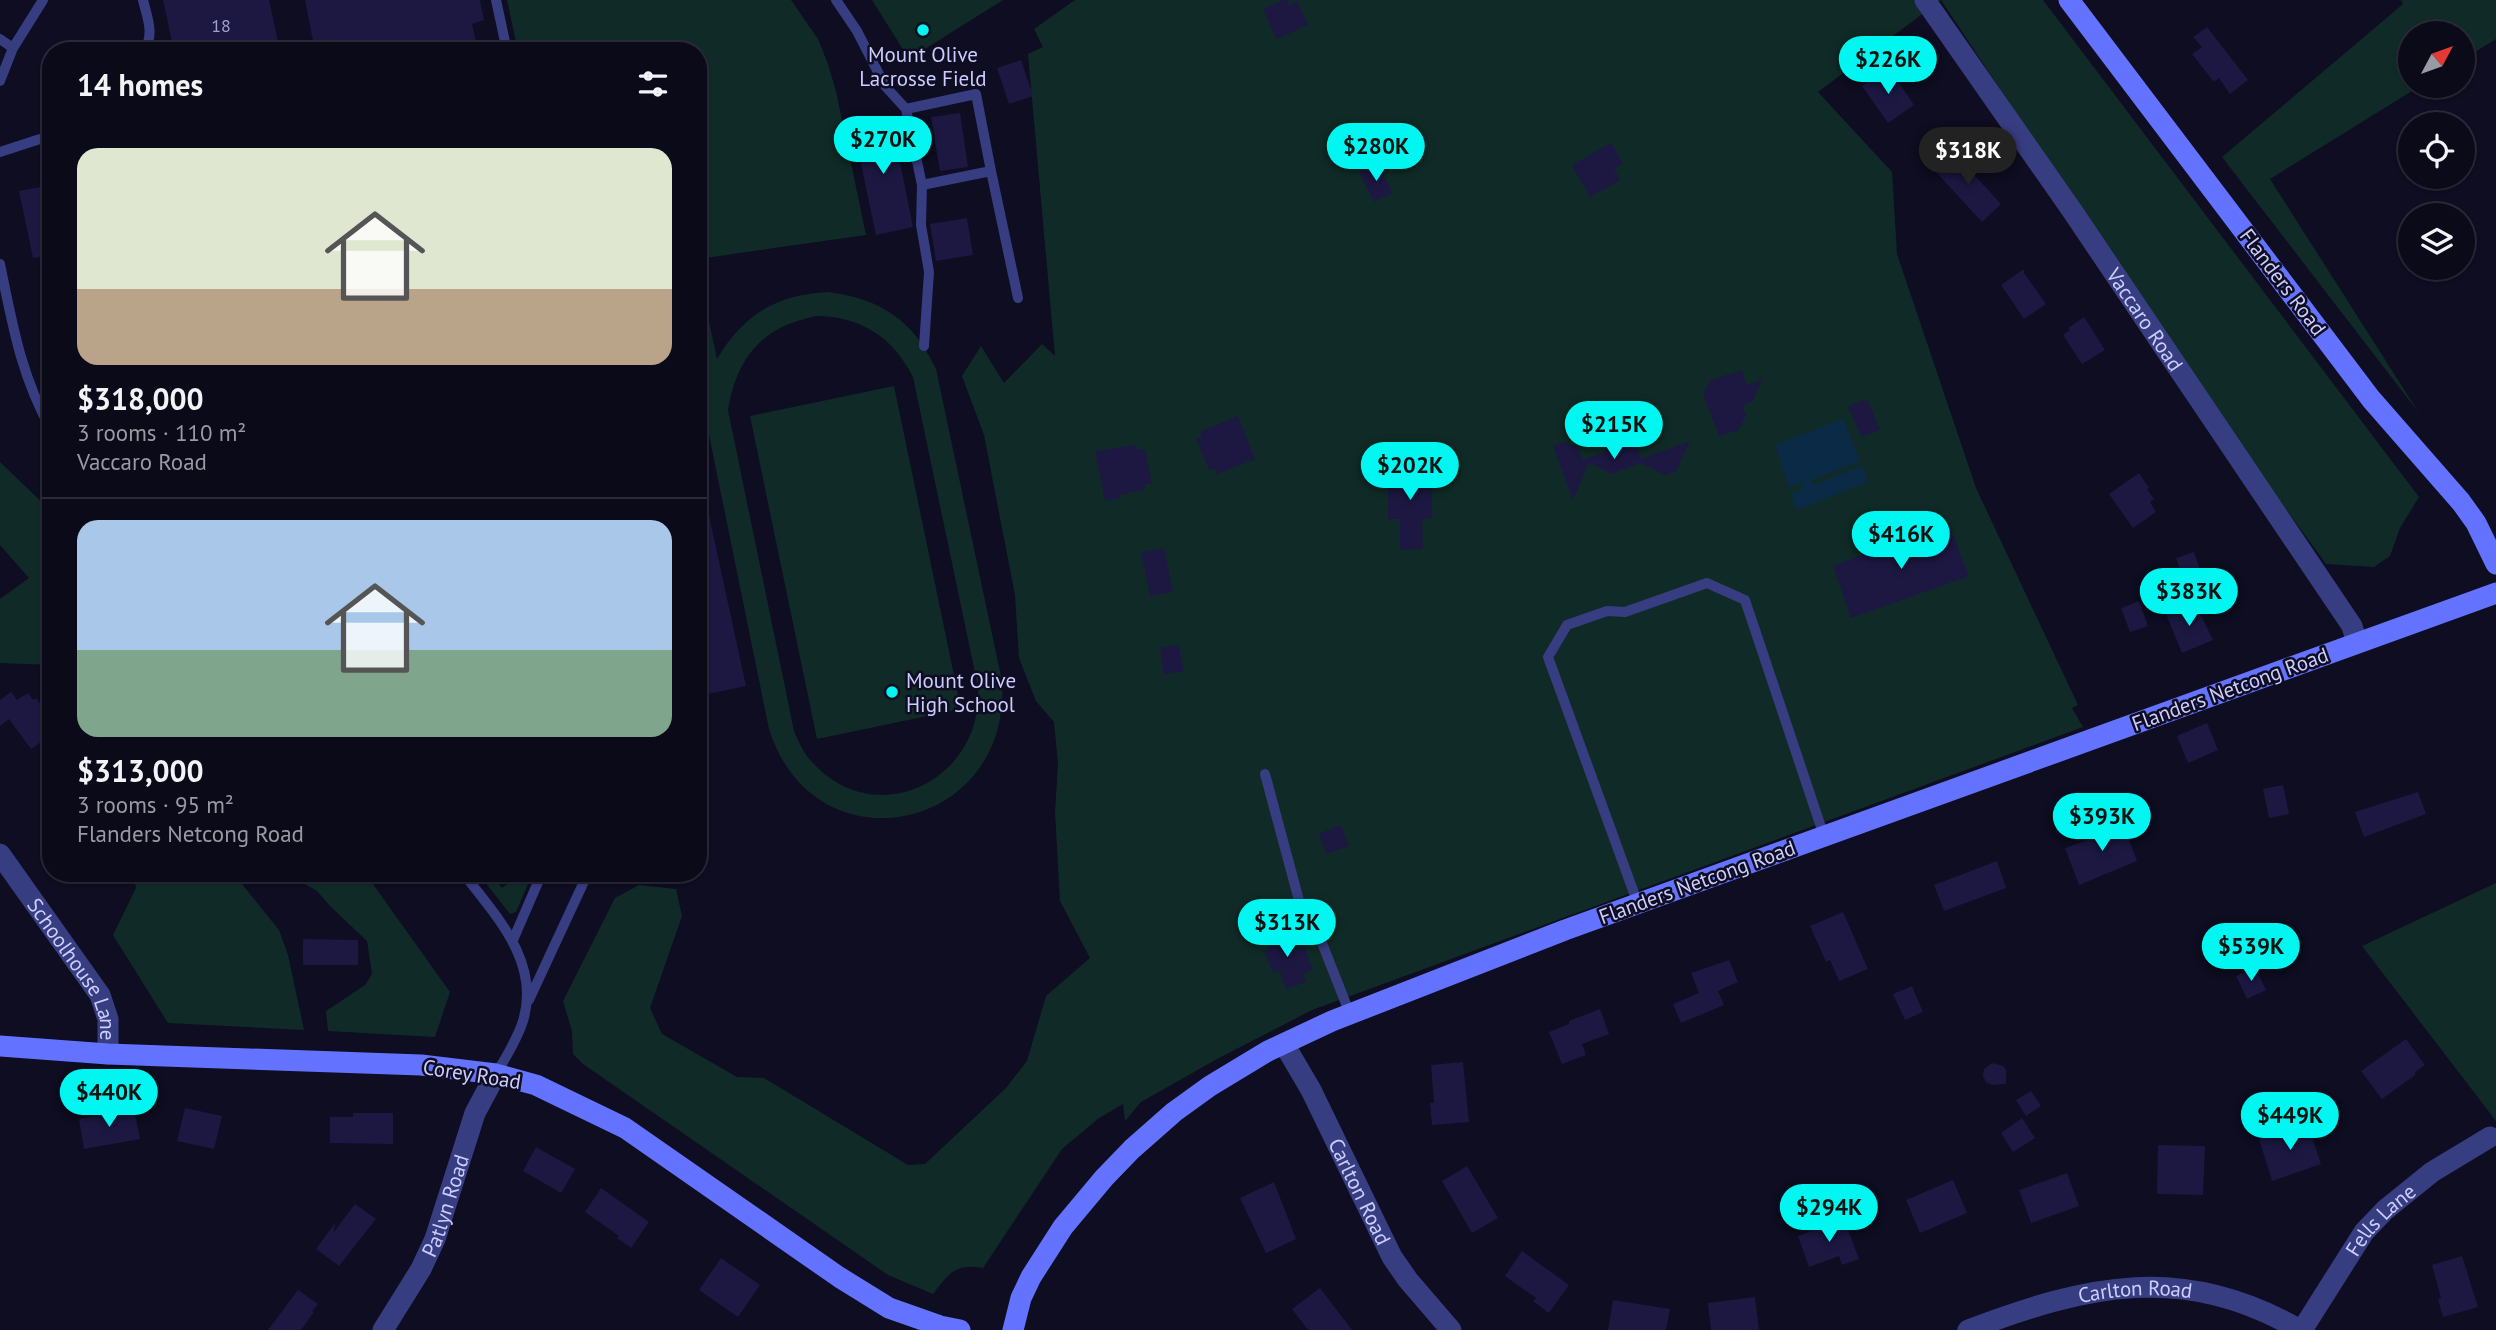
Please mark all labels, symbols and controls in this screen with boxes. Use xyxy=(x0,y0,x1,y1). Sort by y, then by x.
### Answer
house number: 18 xyxy=(211,14,231,37)
north arrow xyxy=(2398,21,2474,98)
map controls xyxy=(2398,21,2475,280)
marker: Mount Olive Lacrosse Field xyxy=(915,22,931,38)
pin: $226K xyxy=(1839,36,1937,96)
place label: Mount Olive Lacrosse Field xyxy=(859,41,987,92)
text: $226K xyxy=(1855,44,1921,73)
text: 14 homes xyxy=(77,65,203,104)
icon: filters xyxy=(634,65,672,103)
button: locate xyxy=(2398,112,2475,189)
pin: $270K xyxy=(834,116,932,176)
text: $270K xyxy=(850,124,916,153)
pin: $280K xyxy=(1327,124,1425,183)
pin: $318K xyxy=(1919,128,2017,187)
text: $280K xyxy=(1343,131,1409,160)
text: $318K xyxy=(1935,135,2001,164)
icon: home xyxy=(312,193,438,319)
button: layers xyxy=(2398,203,2475,280)
street label: Flanders Road xyxy=(2234,223,2332,341)
street label: Vaccaro Road xyxy=(2100,262,2190,376)
text: $318,000 xyxy=(77,379,204,418)
pin: $215K xyxy=(1565,402,1663,461)
text: $215K xyxy=(1581,409,1647,438)
text: 3 rooms · 110 m² xyxy=(77,418,246,447)
pin: $202K xyxy=(1361,442,1459,502)
text: Vaccaro Road xyxy=(77,447,207,476)
text: $202K xyxy=(1377,450,1443,479)
pin: $416K xyxy=(1852,512,1950,571)
text: $416K xyxy=(1868,519,1934,548)
icon: home xyxy=(312,565,438,691)
pin: $383K xyxy=(2140,568,2238,628)
text: $383K xyxy=(2156,576,2222,605)
street label: Flanders Netcong Road xyxy=(2128,641,2332,737)
place label: Mount Olive High School xyxy=(906,667,1016,718)
marker: Mount Olive High School xyxy=(884,684,900,700)
text: $313,000 xyxy=(77,751,204,790)
text: 3 rooms · 95 m² xyxy=(77,790,234,819)
pin: $393K xyxy=(2053,794,2151,853)
text: $393K xyxy=(2069,801,2135,830)
text: Flanders Netcong Road xyxy=(77,819,304,848)
street label: Flanders Netcong Road xyxy=(1595,834,1799,930)
street label: Schoolhouse Lane xyxy=(22,892,121,1040)
pin: $313K xyxy=(1238,900,1336,959)
text: $313K xyxy=(1254,907,1320,936)
pin: $539K xyxy=(2202,923,2300,983)
text: $539K xyxy=(2218,931,2284,960)
street label: Corey Road xyxy=(421,1053,523,1095)
pin: $440K xyxy=(60,1070,158,1129)
text: $440K xyxy=(76,1077,142,1106)
pin: $449K xyxy=(2241,1092,2339,1152)
text: $449K xyxy=(2257,1100,2323,1129)
street label: Carlton Road xyxy=(1323,1134,1397,1249)
street label: Patlyn Road xyxy=(415,1151,475,1261)
street label: Fells Lane xyxy=(2339,1177,2421,1261)
pin: $294K xyxy=(1780,1184,1878,1244)
text: $294K xyxy=(1796,1192,1862,1221)
street label: Carlton Road xyxy=(2075,1274,2194,1309)

